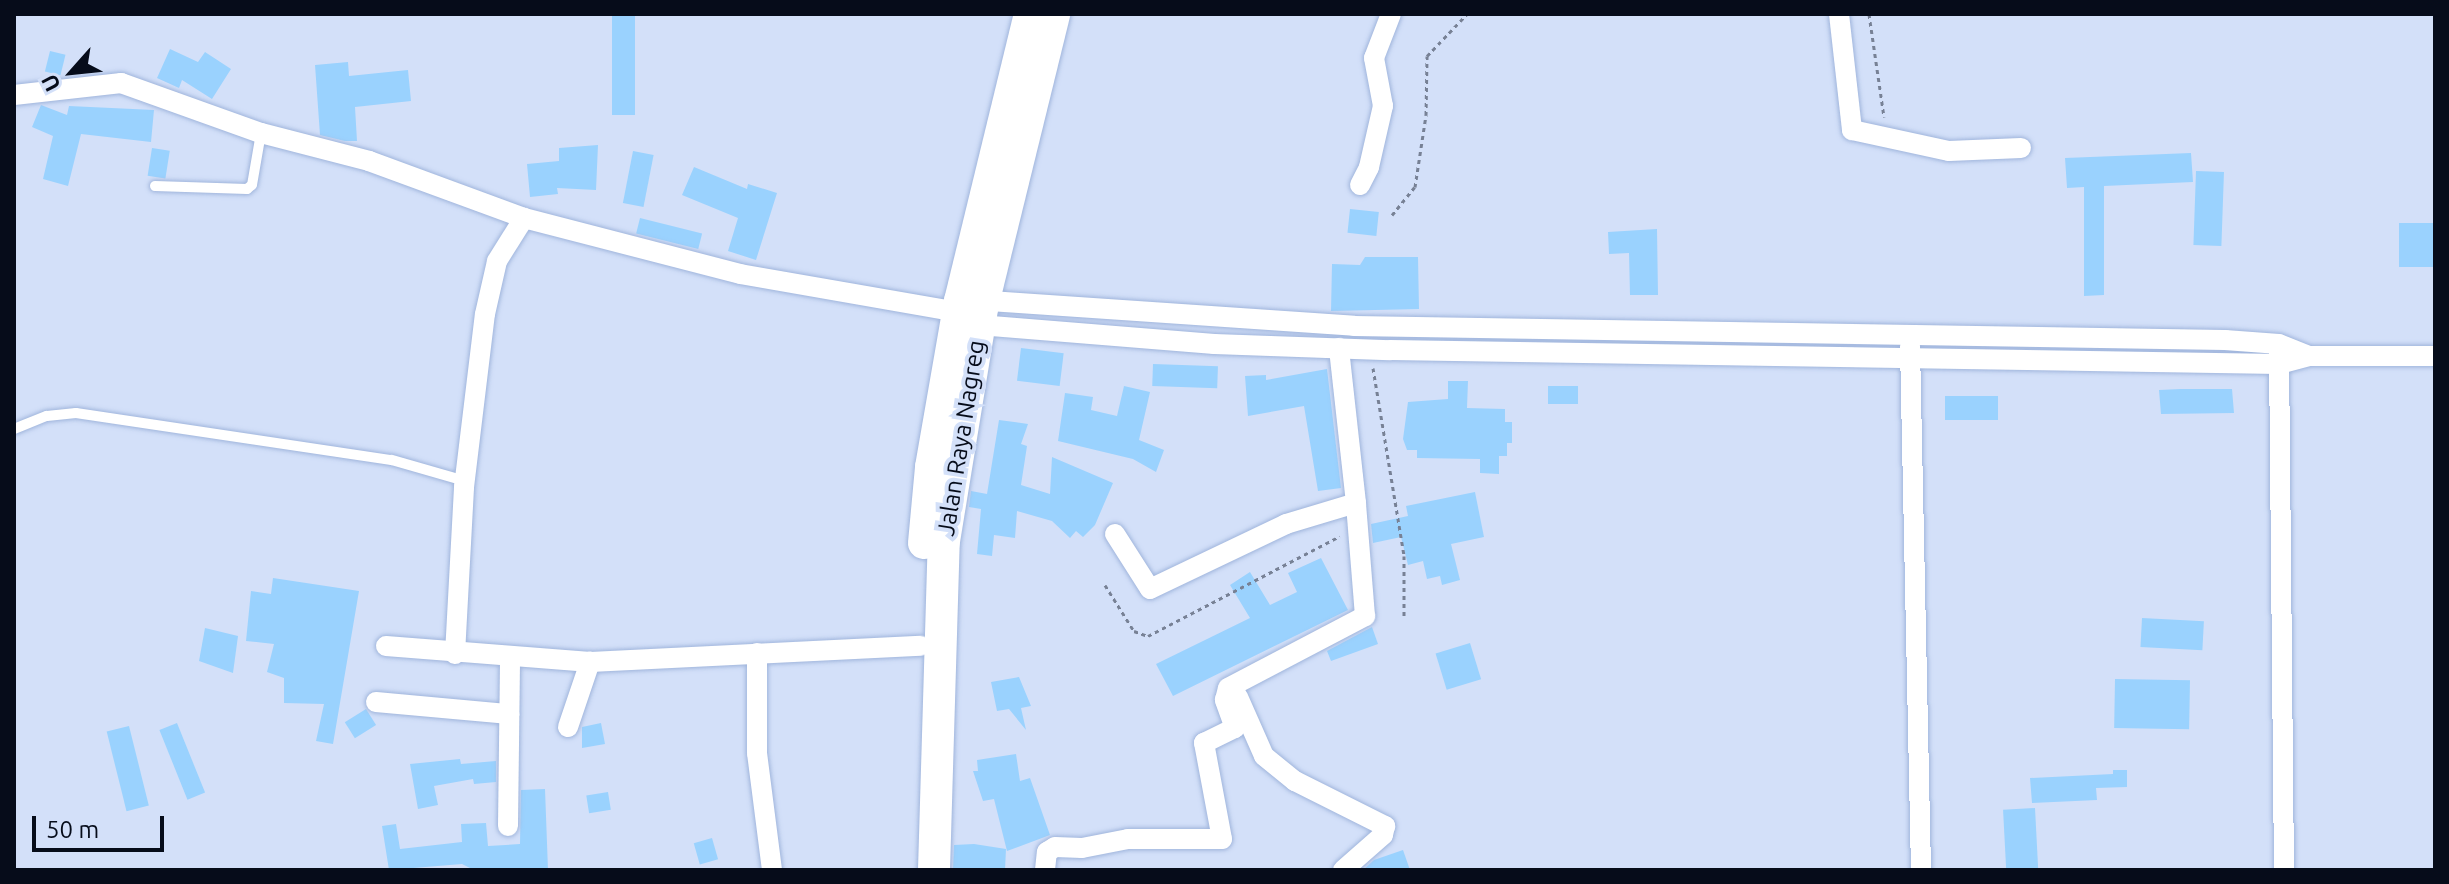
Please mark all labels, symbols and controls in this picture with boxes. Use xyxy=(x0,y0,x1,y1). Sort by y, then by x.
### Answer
north arrow xyxy=(32,32,112,112)
text: U xyxy=(36,71,65,96)
street label: Jalan Raya Nagreg xyxy=(931,338,991,538)
scale bar xyxy=(36,800,168,850)
text: 50 m xyxy=(46,816,99,843)

